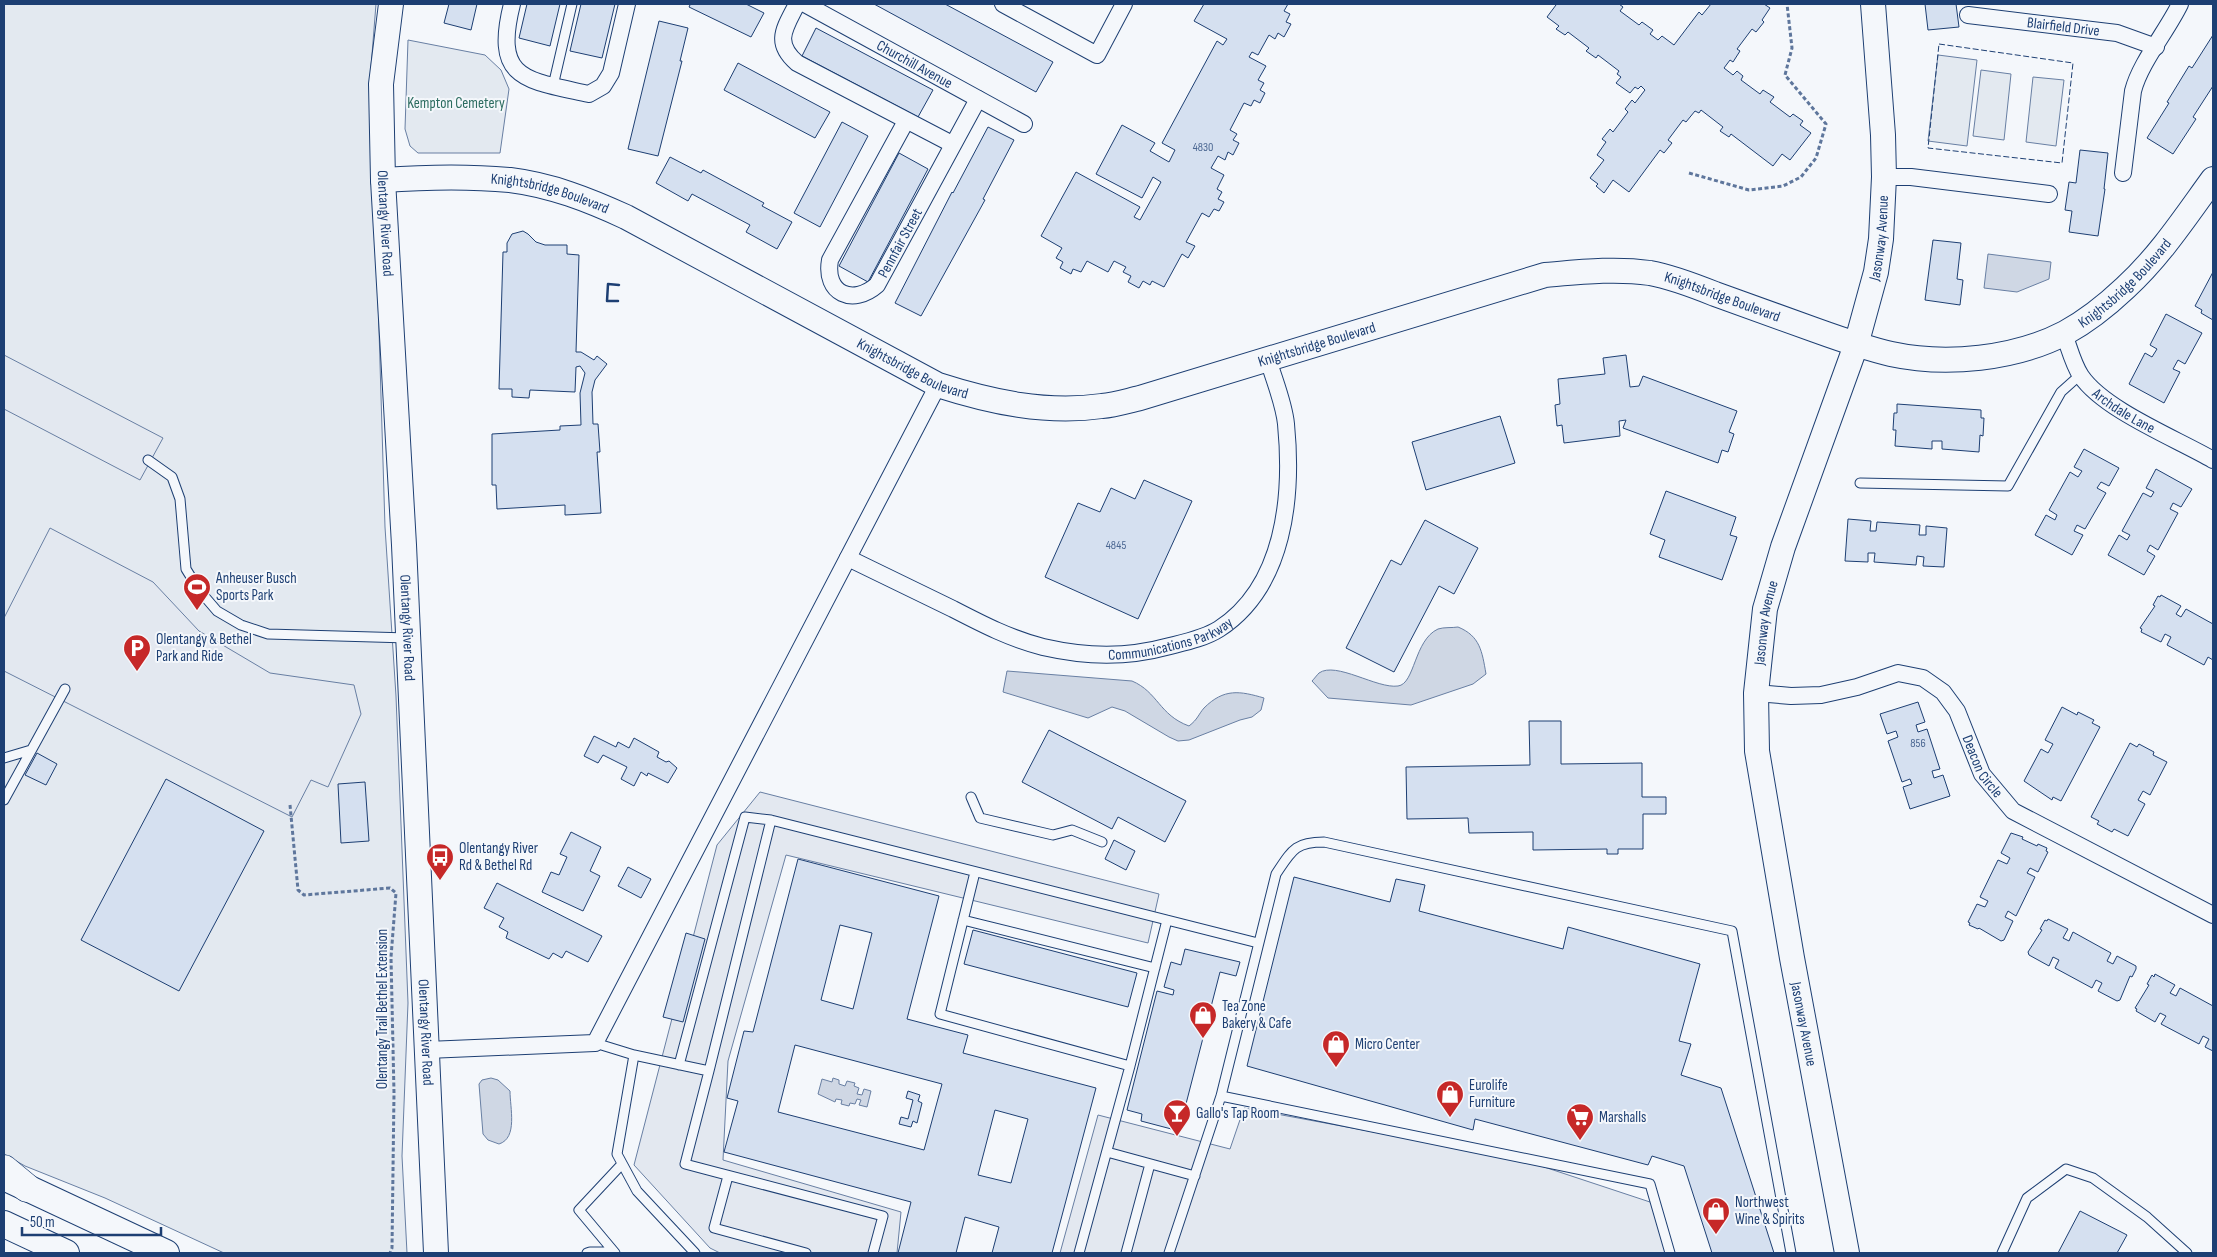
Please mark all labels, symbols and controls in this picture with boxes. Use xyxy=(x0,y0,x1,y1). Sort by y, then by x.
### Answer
street label: Blairfield Drive xyxy=(2026,13,2101,41)
street label: Churchill Avenue xyxy=(873,36,956,93)
park label: Kempton Cemetery xyxy=(407,94,505,113)
house number: 4830 xyxy=(1193,140,1213,155)
street label: Olentangy River Road xyxy=(373,170,398,277)
street label: Knightsbridge Boulevard xyxy=(490,170,612,218)
street label: Jasonway Avenue xyxy=(1865,195,1893,284)
street label: Pennfair Street xyxy=(874,205,927,281)
street label: Knightsbridge Boulevard xyxy=(2075,235,2176,332)
street label: Knightsbridge Boulevard xyxy=(1662,268,1783,327)
street label: Knightsbridge Boulevard xyxy=(1256,318,1378,372)
street label: Knightsbridge Boulevard xyxy=(853,334,970,404)
street label: Archdale Lane xyxy=(2087,384,2158,438)
house number: 4845 xyxy=(1106,538,1126,553)
place label: Anheuser Busch Sports Park xyxy=(215,569,297,605)
sports icon: Anheuser Busch Sports Park xyxy=(182,572,212,611)
street label: Olentangy River Road xyxy=(395,574,419,681)
street label: Jasonway Avenue xyxy=(1750,578,1783,667)
street label: Communications Parkway xyxy=(1108,613,1237,665)
place label: Olentangy & Bethel Park and Ride xyxy=(156,630,252,666)
parking icon: Olentangy & Bethel Park and Ride xyxy=(122,633,152,672)
street label: Deacon Circle xyxy=(1957,732,2007,802)
house number: 856 xyxy=(1910,736,1926,751)
place label: Olentangy River Rd & Bethel Rd xyxy=(459,839,539,875)
bus stop icon: Olentangy River Rd & Bethel Rd xyxy=(425,842,455,881)
street label: Olentangy Trail Bethel Extension xyxy=(373,929,392,1089)
street label: Olentangy River Road xyxy=(414,979,437,1086)
street label: Jasonway Avenue xyxy=(1786,979,1821,1068)
place label: Tea Zone Bakery & Cafe xyxy=(1222,997,1291,1033)
shop icon: Tea Zone Bakery & Cafe xyxy=(1188,1000,1218,1039)
shop icon: Micro Center xyxy=(1321,1029,1351,1068)
place label: Micro Center xyxy=(1355,1035,1420,1054)
place label: Eurolife Furniture xyxy=(1469,1076,1515,1112)
shop icon: Eurolife Furniture xyxy=(1435,1079,1465,1118)
bar icon: Gallo's Tap Room xyxy=(1162,1098,1192,1137)
supermarket icon: Marshalls xyxy=(1565,1102,1595,1141)
place label: Gallo's Tap Room xyxy=(1196,1104,1279,1123)
place label: Marshalls xyxy=(1599,1108,1646,1127)
place label: Northwest Wine & Spirits xyxy=(1735,1193,1805,1229)
shop icon: Northwest Wine & Spirits xyxy=(1701,1196,1731,1235)
scale bar xyxy=(22,1204,161,1236)
text: 50 m xyxy=(30,1213,55,1232)

